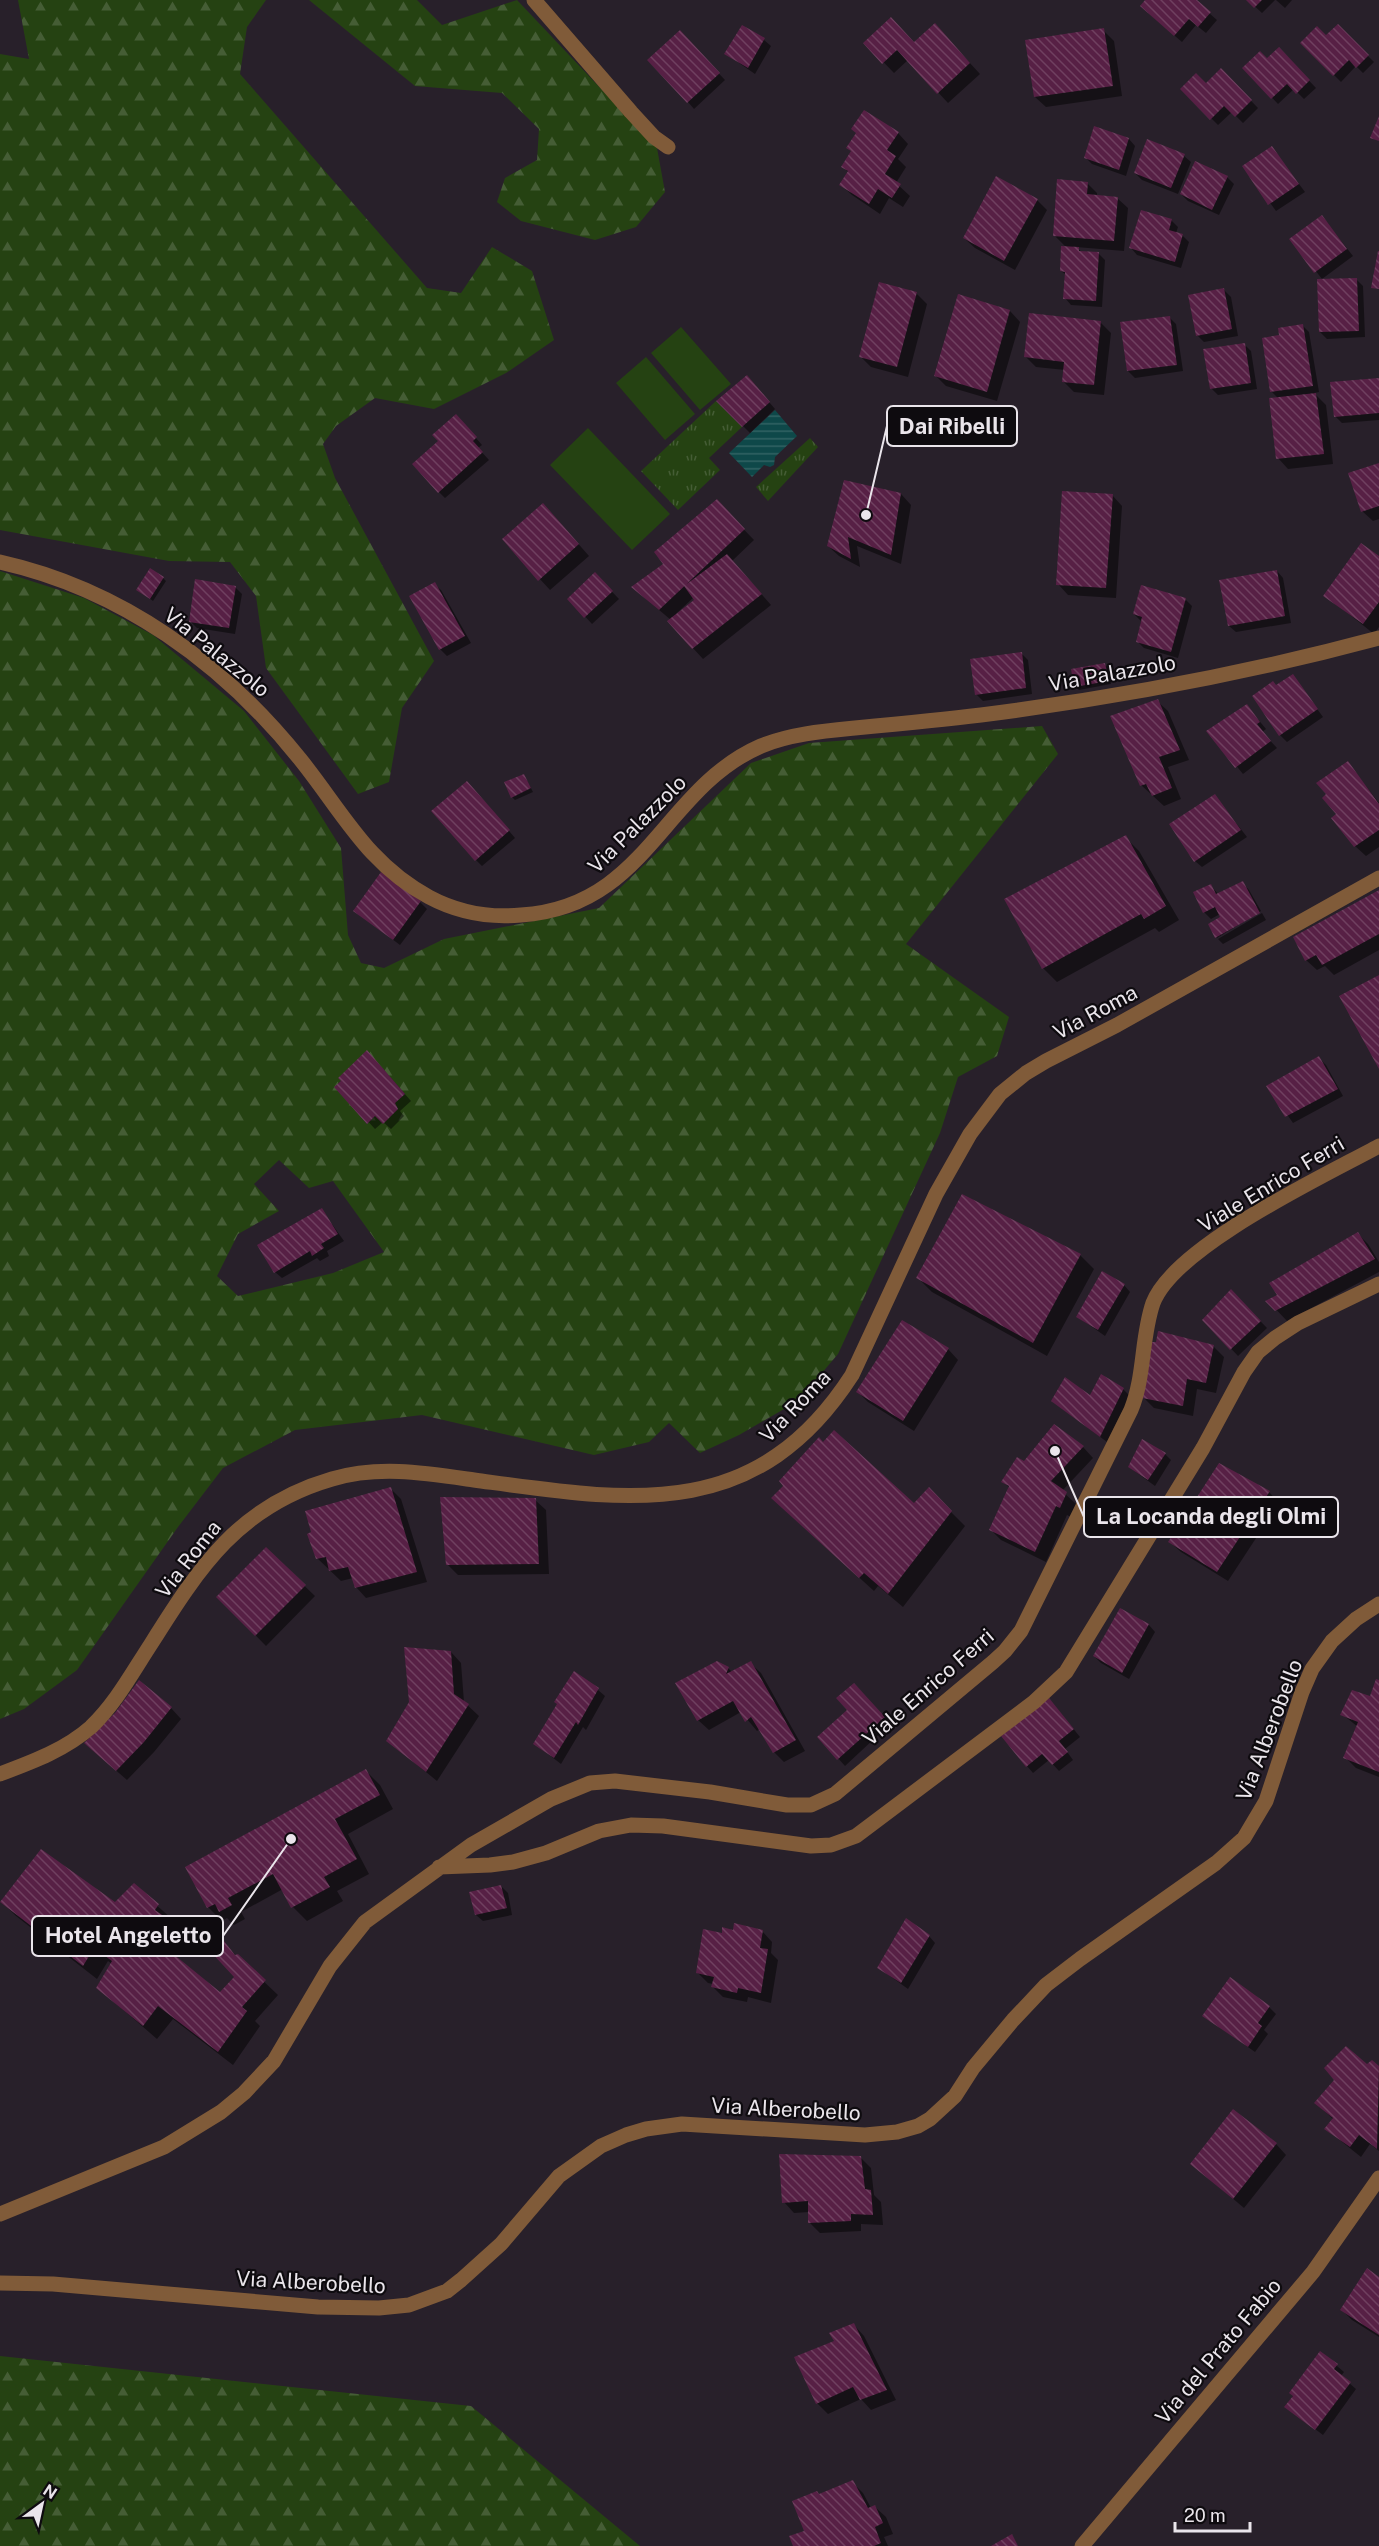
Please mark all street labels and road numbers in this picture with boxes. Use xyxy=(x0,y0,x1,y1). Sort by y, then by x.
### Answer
street label: Via Palazzolo xyxy=(159,602,275,702)
street label: Via Palazzolo xyxy=(1047,650,1177,696)
street label: Via Palazzolo xyxy=(583,770,691,878)
street label: Via Roma xyxy=(1049,979,1141,1045)
street label: Viale Enrico Ferri xyxy=(1194,1131,1348,1237)
street label: Via Roma xyxy=(754,1364,836,1448)
street label: Via Roma xyxy=(150,1515,226,1603)
street label: Viale Enrico Ferri xyxy=(857,1623,999,1751)
street label: Via Alberobello xyxy=(1231,1656,1307,1804)
street label: Via Alberobello xyxy=(711,2093,861,2125)
street label: Via Alberobello xyxy=(236,2266,386,2298)
street label: Via del Prato Fabio xyxy=(1150,2273,1286,2429)

